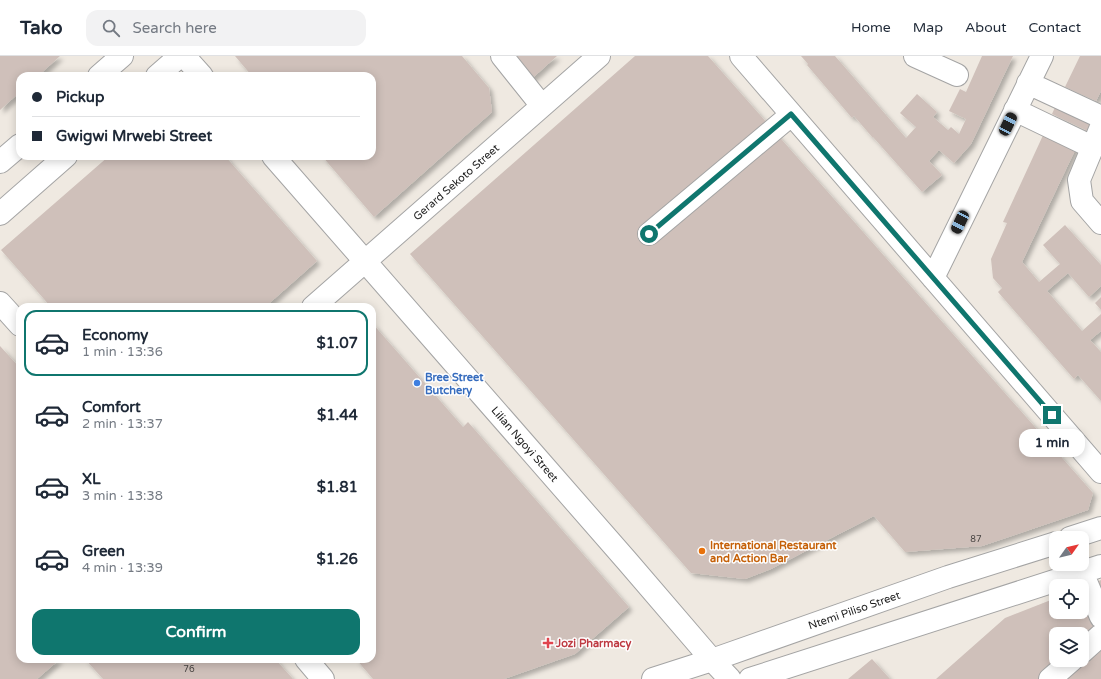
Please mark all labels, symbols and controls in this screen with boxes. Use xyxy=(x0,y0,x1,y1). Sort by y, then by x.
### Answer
search box xyxy=(86,10,366,46)
text: Tako xyxy=(20,17,62,39)
icon: search xyxy=(100,17,122,39)
text: Search here xyxy=(132,19,217,37)
text: Home xyxy=(851,19,891,36)
text: Map xyxy=(913,19,943,36)
text: About xyxy=(965,19,1007,36)
text: Contact xyxy=(1029,19,1081,36)
text: Pickup xyxy=(56,88,104,106)
car xyxy=(997,111,1019,137)
text: Gwigwi Mrwebi Street xyxy=(56,127,212,145)
street label: Gerard Sekoto Street xyxy=(411,142,502,223)
car xyxy=(949,209,971,235)
route start xyxy=(640,225,658,243)
icon: car xyxy=(34,325,70,361)
text: Economy xyxy=(82,326,148,344)
text: $1.07 xyxy=(317,334,358,352)
text: 1 min · 13:36 xyxy=(82,344,163,360)
place label: Bree Street Butchery xyxy=(425,371,484,398)
marker: Bree Street Butchery xyxy=(412,378,422,388)
icon: car xyxy=(34,397,70,433)
text: Comfort xyxy=(82,398,141,416)
street label: Lilian Ngoyi Street xyxy=(488,404,561,485)
text: $1.44 xyxy=(317,406,358,424)
route end xyxy=(1043,406,1061,424)
text: 2 min · 13:37 xyxy=(82,416,163,432)
callout: 1 min xyxy=(1019,429,1085,457)
text: 1 min xyxy=(1035,435,1069,451)
icon: car xyxy=(34,469,70,505)
text: XL xyxy=(82,470,101,488)
text: $1.81 xyxy=(317,478,358,496)
text: 3 min · 13:38 xyxy=(82,488,163,504)
north arrow xyxy=(1049,531,1089,571)
map controls xyxy=(1049,531,1089,667)
house number: 87 xyxy=(970,534,982,545)
place label: International Restaurant and Action Bar xyxy=(710,539,837,565)
icon: car xyxy=(34,541,70,577)
text: Green xyxy=(82,542,125,560)
marker: International Restaurant and Action Bar xyxy=(697,546,707,556)
text: $1.26 xyxy=(317,550,358,568)
text: 4 min · 13:39 xyxy=(82,560,163,576)
button: locate xyxy=(1049,579,1089,619)
street label: Ntemi Piliso Street xyxy=(806,589,902,632)
button: Confirm xyxy=(32,609,360,655)
button: layers xyxy=(1049,627,1089,667)
place label: Jozi Pharmacy xyxy=(555,637,631,651)
marker: Jozi Pharmacy xyxy=(543,638,553,648)
house number: 76 xyxy=(183,664,195,675)

